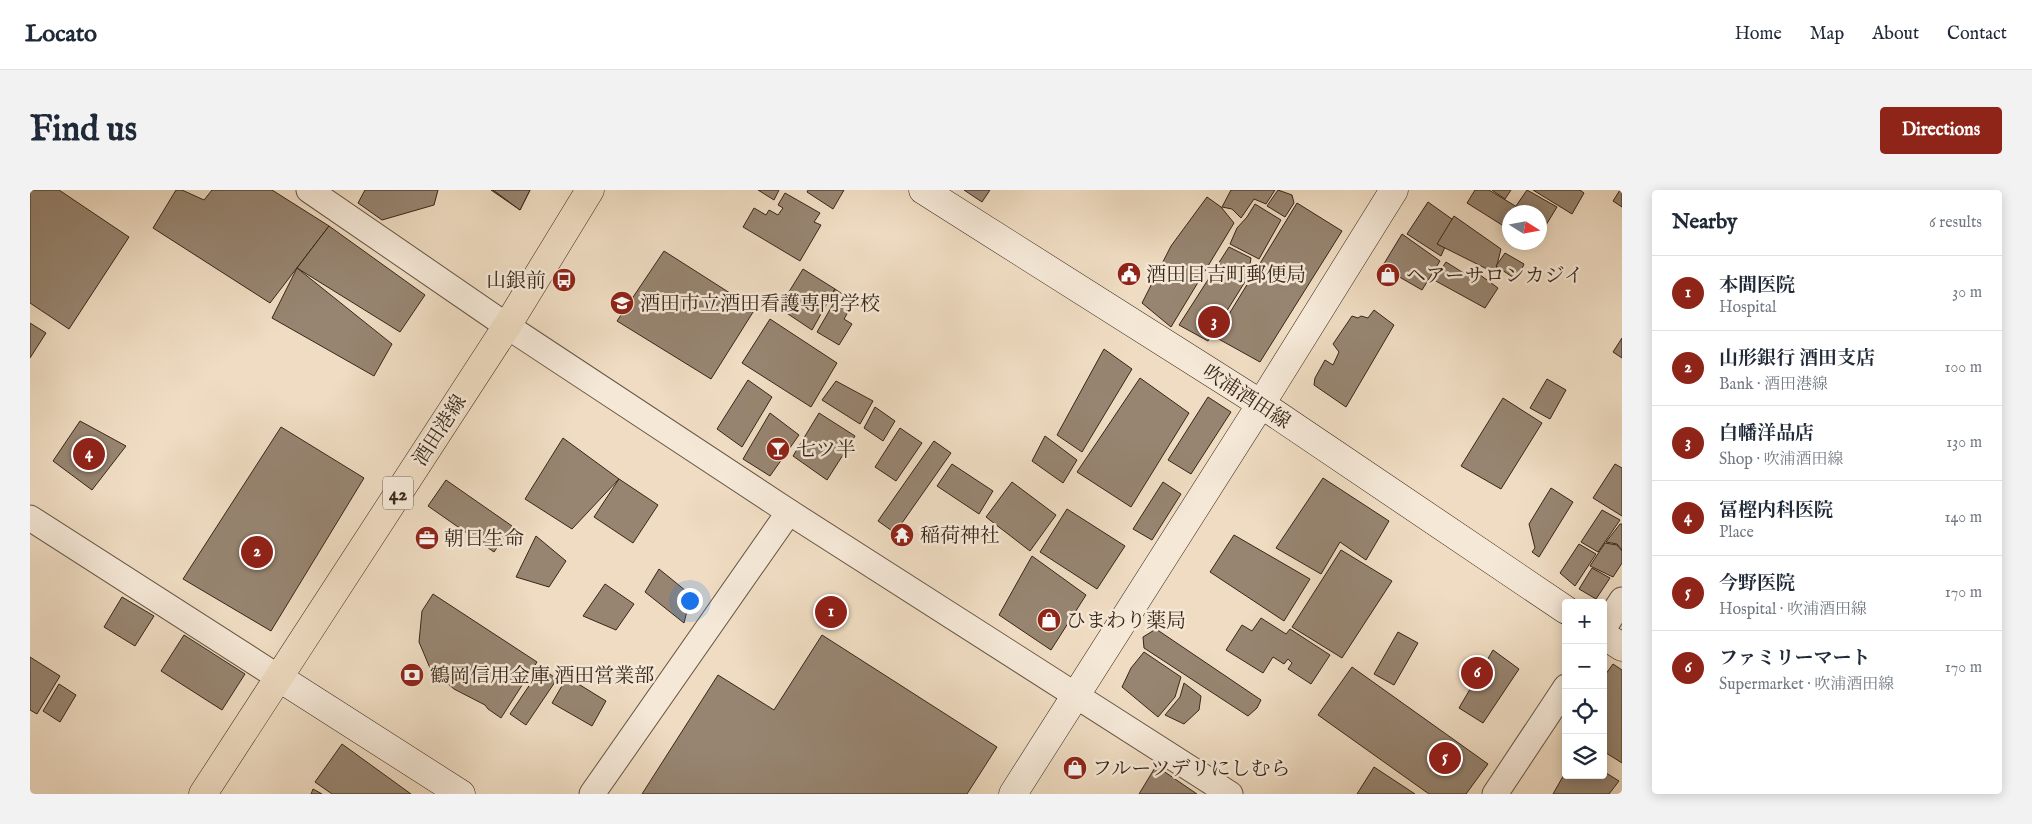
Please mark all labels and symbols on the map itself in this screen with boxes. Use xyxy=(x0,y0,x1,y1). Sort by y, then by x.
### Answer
north arrow xyxy=(1502,205,1547,250)
public building icon: 酒田日吉町郵便局 xyxy=(1116,261,1142,287)
shop icon: ヘアーサロンカジイ xyxy=(1375,262,1401,288)
place label: 酒田日吉町郵便局 xyxy=(1146,263,1306,288)
place label: ヘアーサロンカジイ xyxy=(1406,264,1584,289)
bus stop icon: 山銀前 xyxy=(551,267,577,293)
place label: 山銀前 xyxy=(486,269,546,294)
school or university icon: 酒田市立酒田看護専門学校 xyxy=(609,290,635,316)
place label: 酒田市立酒田看護専門学校 xyxy=(640,292,880,317)
pin: 3 xyxy=(1198,303,1230,341)
street label: 吹浦酒田線 xyxy=(1197,360,1295,435)
street label: 酒田港線 xyxy=(408,390,473,471)
pin: 4 xyxy=(73,435,105,473)
bar icon: 七ツ半 xyxy=(765,436,791,462)
place label: 七ツ半 xyxy=(796,438,856,463)
road number: 42 xyxy=(383,476,413,510)
temple icon: 稲荷神社 xyxy=(889,522,915,548)
place label: 稲荷神社 xyxy=(920,524,1000,549)
office icon: 朝日生命 xyxy=(414,525,440,551)
place label: 朝日生命 xyxy=(444,527,524,552)
pin: 2 xyxy=(241,533,273,571)
your location xyxy=(677,588,703,614)
pin: 1 xyxy=(815,593,847,631)
shop icon: ひまわり薬局 xyxy=(1036,607,1062,633)
place label: ひまわり薬局 xyxy=(1066,609,1186,634)
pin: 6 xyxy=(1461,654,1493,692)
bank icon: 鶴岡信用金庫 酒田営業部 xyxy=(399,662,425,688)
place label: 鶴岡信用金庫 酒田営業部 xyxy=(430,664,654,689)
pin: 5 xyxy=(1429,739,1461,777)
shop icon: フルーツデリにしむら xyxy=(1062,755,1088,781)
place label: フルーツデリにしむら xyxy=(1092,757,1290,782)

